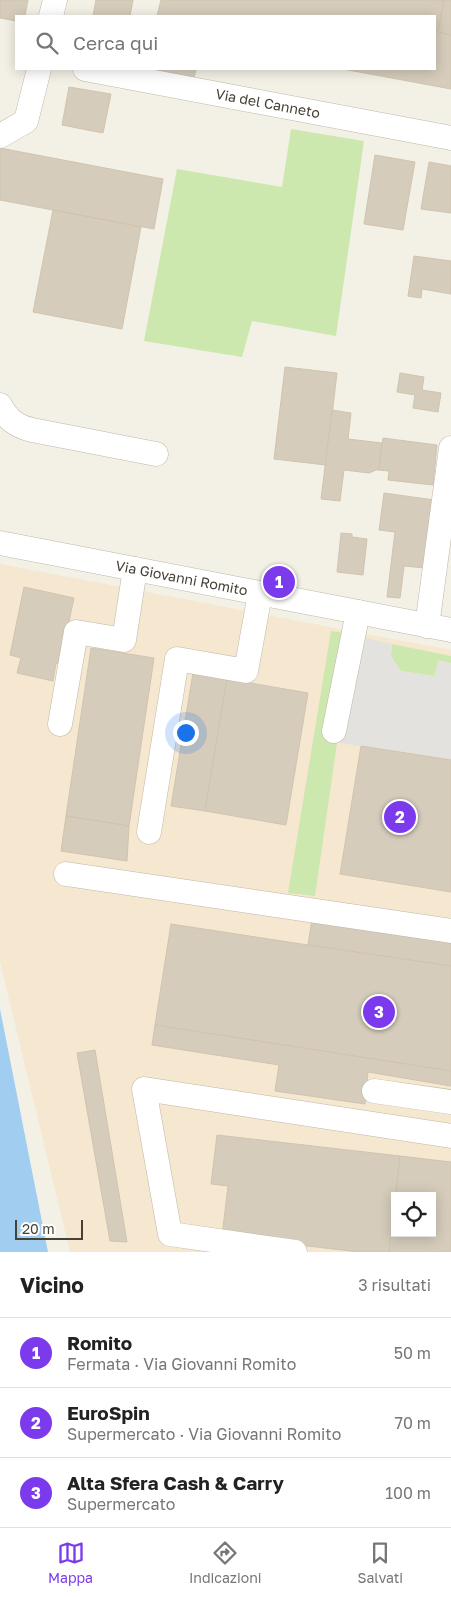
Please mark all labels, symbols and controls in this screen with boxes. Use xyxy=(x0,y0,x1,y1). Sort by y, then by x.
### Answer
search box xyxy=(15,15,436,70)
icon: search xyxy=(33,29,61,57)
text: Cerca qui xyxy=(73,31,158,54)
street label: Via del Canneto xyxy=(214,85,322,121)
street label: Via Giovanni Romito xyxy=(114,556,249,599)
pin: 1 xyxy=(263,563,295,601)
your location xyxy=(173,720,199,746)
pin: 2 xyxy=(384,798,416,836)
pin: 3 xyxy=(363,993,395,1031)
map controls xyxy=(391,1192,436,1237)
button: locate xyxy=(391,1192,436,1237)
scale bar xyxy=(15,1217,82,1240)
text: 20 m xyxy=(22,1220,55,1237)
text: Vicino xyxy=(20,1272,84,1298)
text: 3 risultati xyxy=(358,1275,431,1295)
text: Romito xyxy=(67,1331,132,1354)
text: 1 xyxy=(32,1343,40,1363)
text: 50 m xyxy=(394,1343,431,1363)
text: Fermata · Via Giovanni Romito xyxy=(67,1354,296,1374)
text: EuroSpin xyxy=(67,1401,150,1424)
text: 2 xyxy=(31,1413,41,1433)
text: 70 m xyxy=(394,1413,431,1433)
text: Supermercato · Via Giovanni Romito xyxy=(67,1424,341,1444)
text: Alta Sfera Cash & Carry xyxy=(67,1471,284,1494)
text: 3 xyxy=(31,1483,41,1503)
text: 100 m xyxy=(385,1483,431,1503)
text: Supermercato xyxy=(67,1494,175,1514)
tab: Mappa xyxy=(48,1539,93,1586)
tab: Indicazioni xyxy=(189,1539,262,1586)
tab: Salvati xyxy=(357,1539,403,1586)

